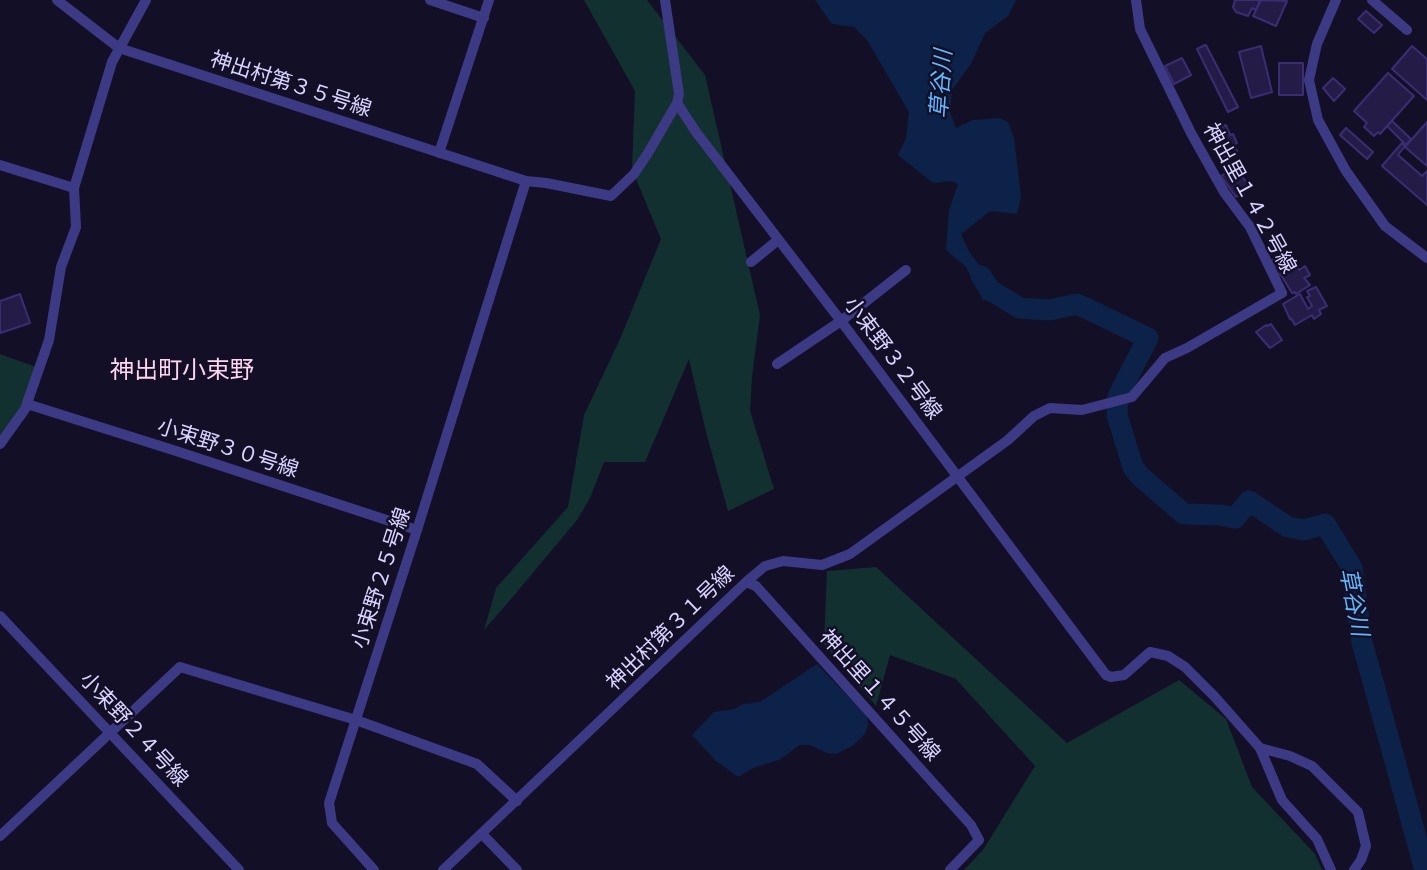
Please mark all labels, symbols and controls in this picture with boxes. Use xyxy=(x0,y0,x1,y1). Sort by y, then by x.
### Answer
street label: 神出村第３５号線 xyxy=(207,46,375,122)
water label: 草谷川 xyxy=(925,49,957,119)
street label: 神出里１４２号線 xyxy=(1198,118,1302,278)
street label: 小束野３２号線 xyxy=(839,292,947,424)
district label: 神出町小束野 xyxy=(110,356,254,384)
street label: 小束野３０号線 xyxy=(154,413,302,483)
street label: 小束野２５号線 xyxy=(346,504,416,652)
street label: 神出村第３１号線 xyxy=(601,561,739,695)
water label: 草谷川 xyxy=(1334,566,1374,638)
street label: 神出里１４５号線 xyxy=(814,624,946,766)
street label: 小束野２４号線 xyxy=(75,667,193,791)

